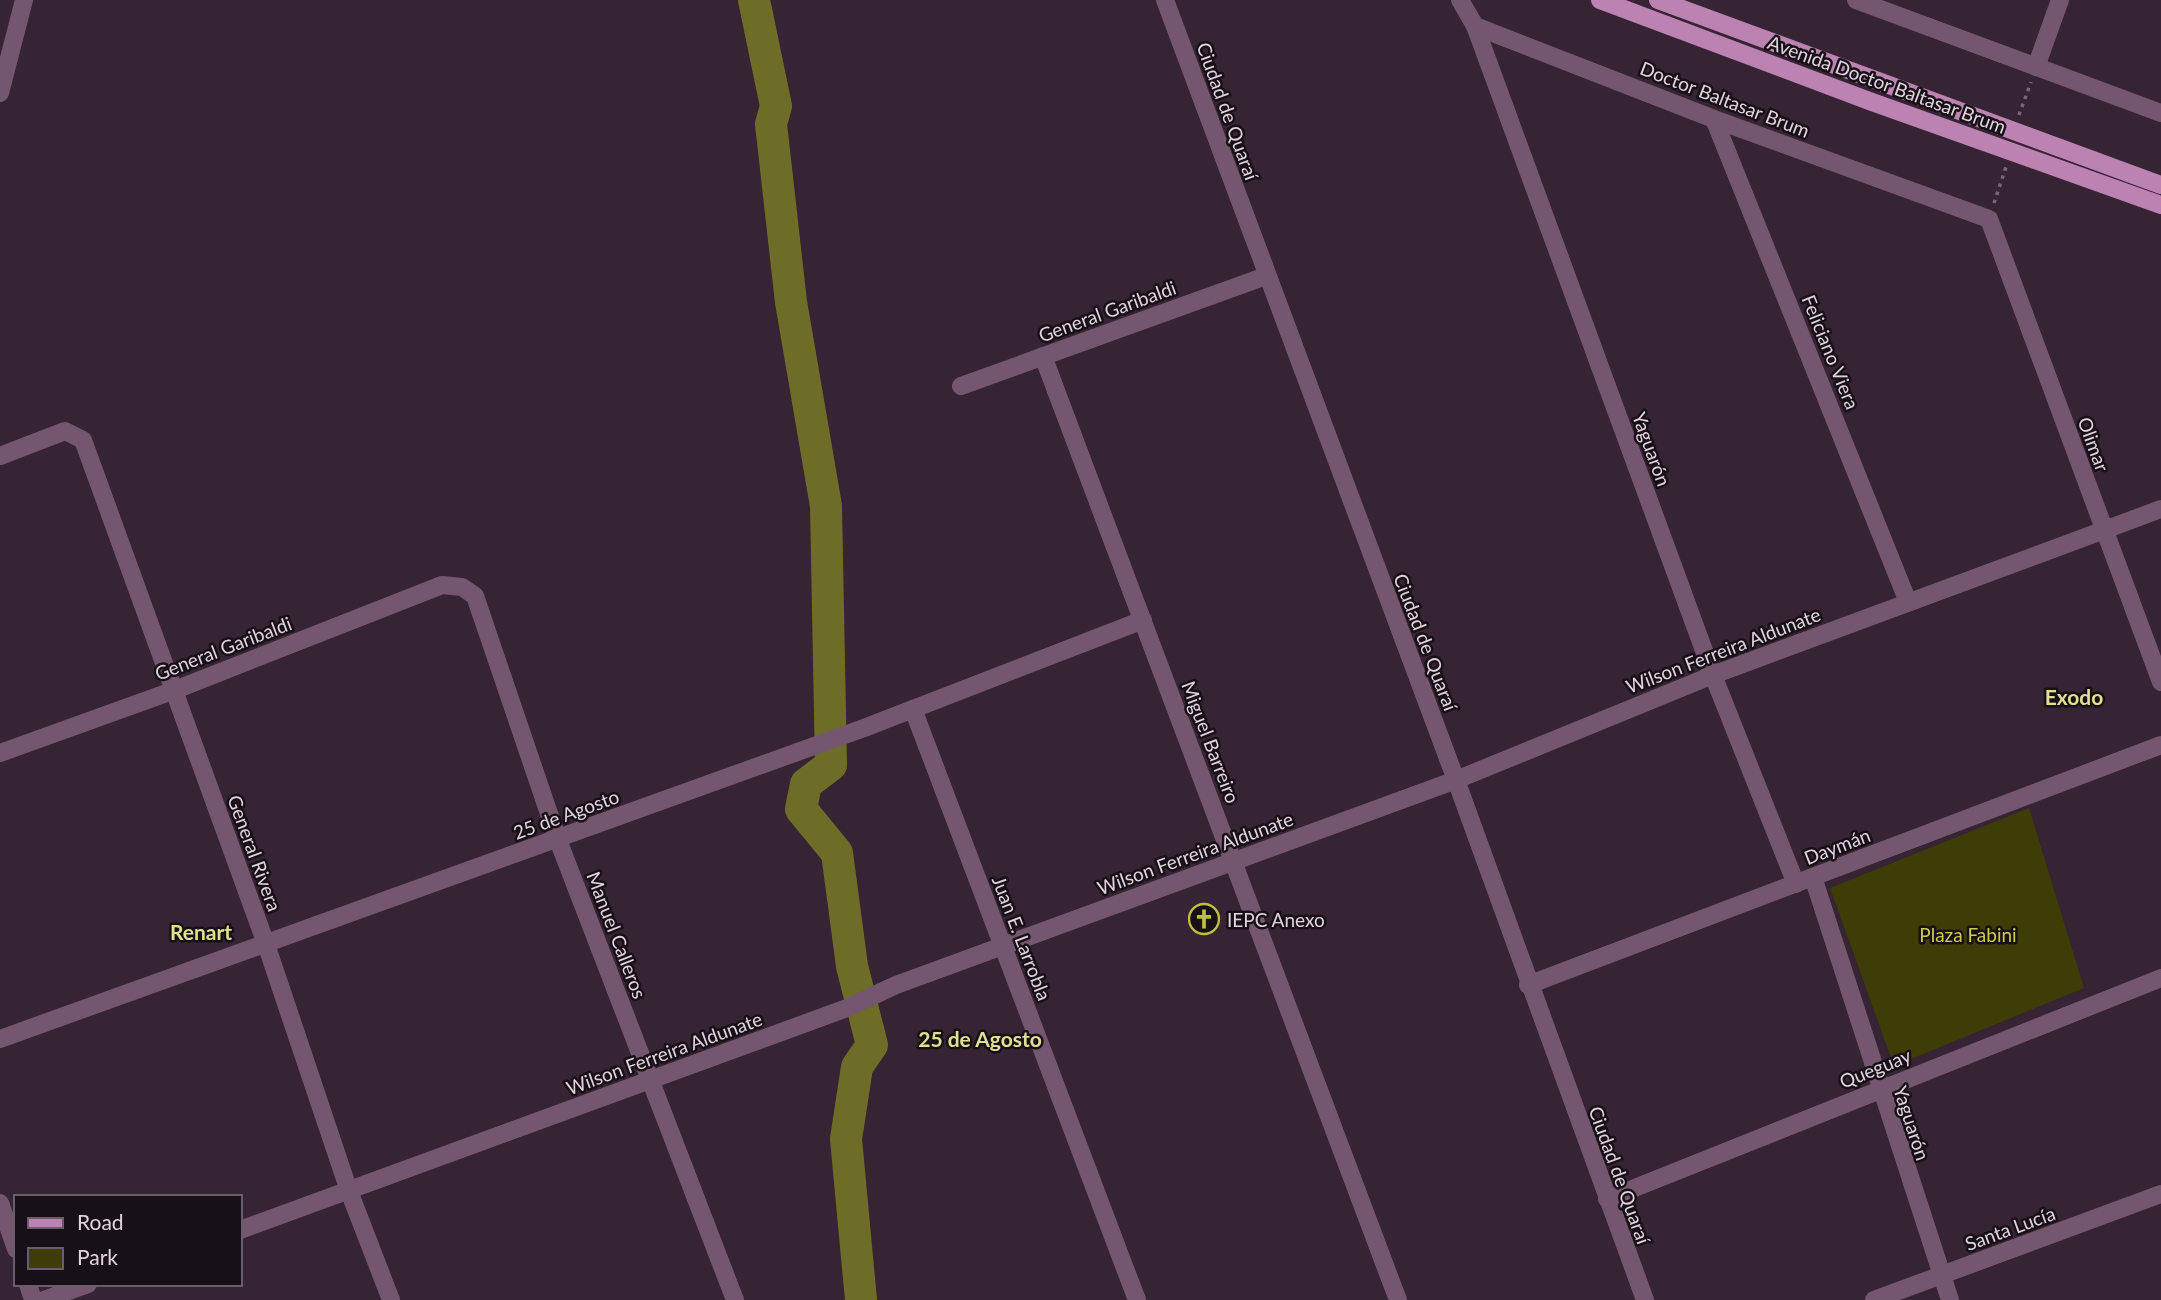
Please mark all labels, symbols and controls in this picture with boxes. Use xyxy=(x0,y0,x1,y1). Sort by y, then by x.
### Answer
street label: Avenida Doctor Baltasar Brum xyxy=(1765,30,2009,138)
street label: Ciudad de Quaraí xyxy=(1192,39,1264,184)
street label: Doctor Baltasar Brum xyxy=(1637,56,1813,142)
street label: General Garibaldi xyxy=(1035,275,1179,347)
street label: Feliciano Viera xyxy=(1798,291,1864,413)
street label: Yaguarón xyxy=(1628,409,1676,489)
street label: Olimar xyxy=(2074,414,2114,474)
street label: Ciudad de Quaraí xyxy=(1389,570,1463,715)
street label: Wilson Ferreira Aldunate xyxy=(1622,602,1824,698)
street label: General Garibaldi xyxy=(151,611,295,685)
street label: Miguel Barreiro xyxy=(1177,678,1245,806)
district label: Exodo xyxy=(2045,684,2103,709)
street label: 25 de Agosto xyxy=(510,784,622,844)
street label: General Rivera xyxy=(223,792,287,914)
street label: Wilson Ferreira Aldunate xyxy=(1094,807,1296,899)
street label: Daymán xyxy=(1801,823,1873,869)
street label: Manuel Calleros xyxy=(582,868,652,1002)
street label: Juan E. Larrobla xyxy=(988,872,1056,1004)
church icon: IEPC Anexo xyxy=(1187,902,1221,936)
place label: IEPC Anexo xyxy=(1227,908,1325,931)
district label: Renart xyxy=(170,919,232,944)
park label: Plaza Fabini xyxy=(1919,923,2017,946)
street label: Wilson Ferreira Aldunate xyxy=(563,1007,765,1099)
district label: 25 de Agosto xyxy=(918,1026,1042,1051)
street label: Queguay xyxy=(1836,1043,1914,1093)
street label: Yaguarón xyxy=(1889,1083,1935,1163)
street label: Ciudad de Quaraí xyxy=(1584,1103,1656,1248)
legend xyxy=(14,1195,242,1286)
street label: Santa Lucía xyxy=(1962,1201,2058,1255)
text: Road xyxy=(77,1209,124,1234)
text: Park xyxy=(77,1244,118,1269)

